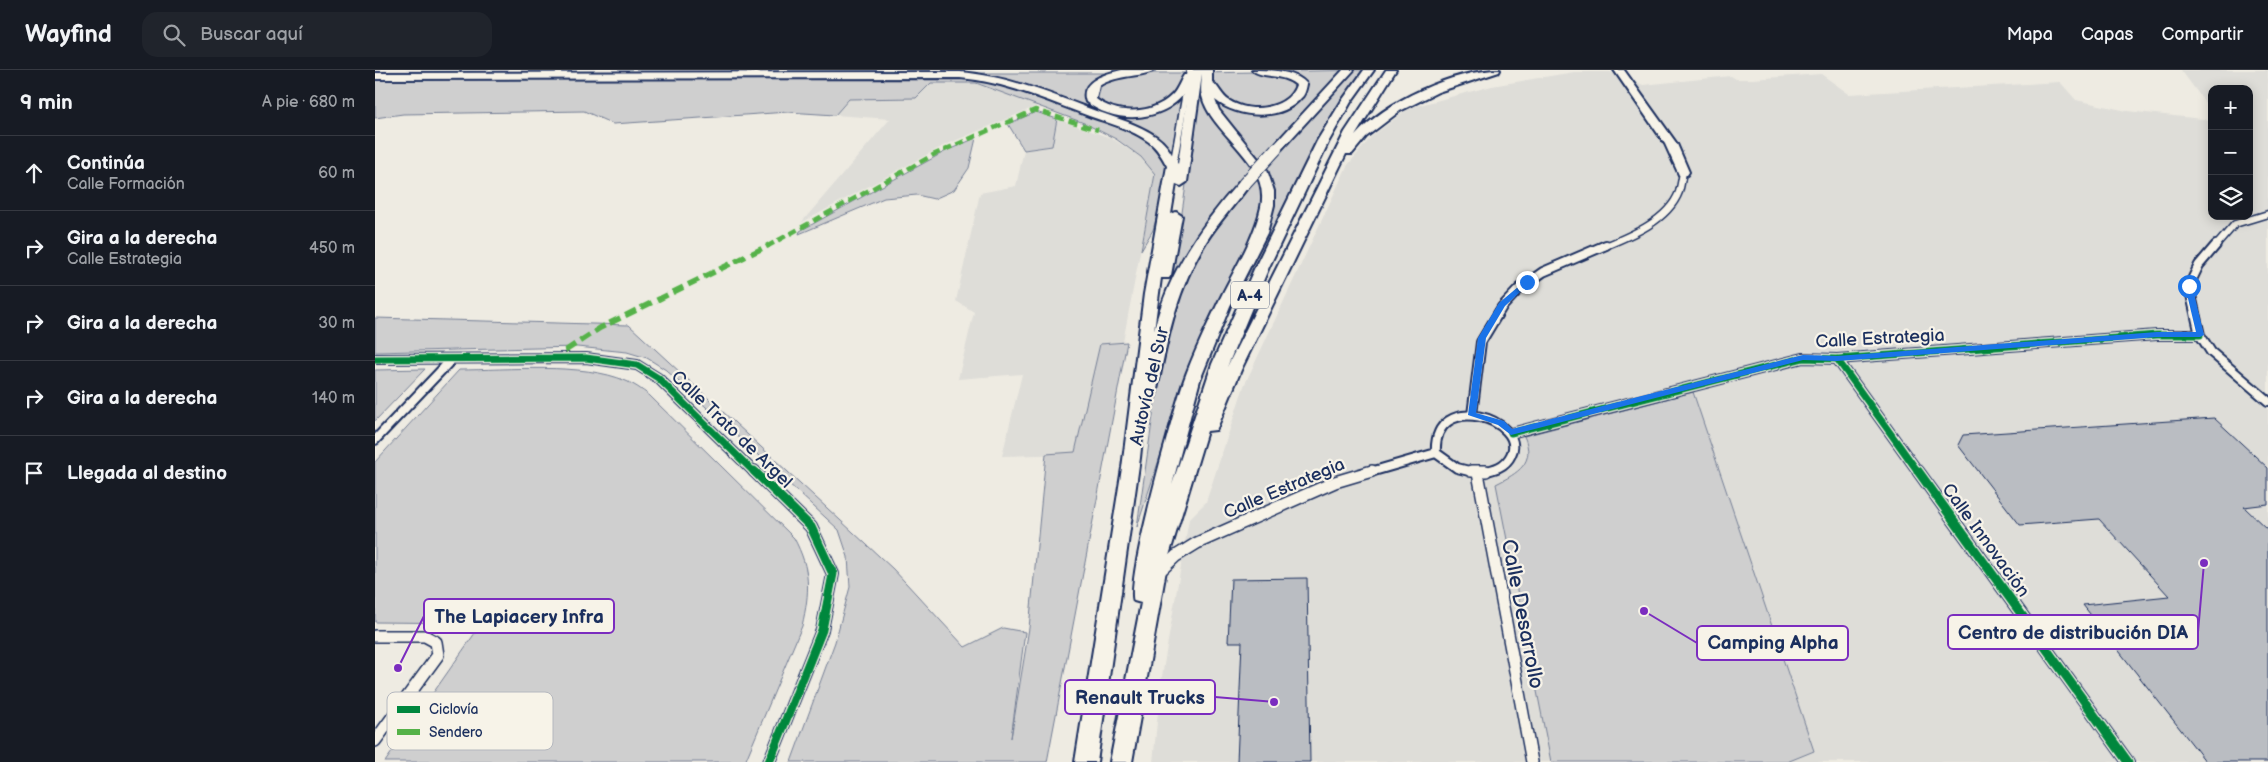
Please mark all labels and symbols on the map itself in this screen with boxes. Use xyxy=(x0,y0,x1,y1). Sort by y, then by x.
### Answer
route end xyxy=(1516,271,1539,294)
route start xyxy=(2178,275,2201,298)
road number: A-4 xyxy=(1231,282,1269,308)
street label: Autovía del Sur xyxy=(1126,324,1173,447)
street label: Calle Estrategia xyxy=(1815,325,1945,352)
street label: Calle Trato de Argel xyxy=(667,366,797,493)
street label: Calle Estrategia xyxy=(1220,453,1348,523)
street label: Calle Innovación xyxy=(1937,479,2034,601)
street label: Calle Desarrollo xyxy=(1496,537,1549,691)
callout: The Lapiacery Infra xyxy=(424,599,614,633)
text: The Lapiacery Infra xyxy=(434,606,604,629)
callout: Centro de distribución DIA xyxy=(1948,615,2198,649)
text: Centro de distribución DIA xyxy=(1958,622,2188,645)
callout: Camping Alpha xyxy=(1697,626,1848,660)
text: Camping Alpha xyxy=(1707,632,1839,655)
callout: Renault Trucks xyxy=(1065,680,1215,714)
text: Renault Trucks xyxy=(1075,687,1205,710)
legend xyxy=(387,692,553,750)
text: Ciclovía xyxy=(429,701,479,718)
text: Sendero xyxy=(429,724,483,741)

